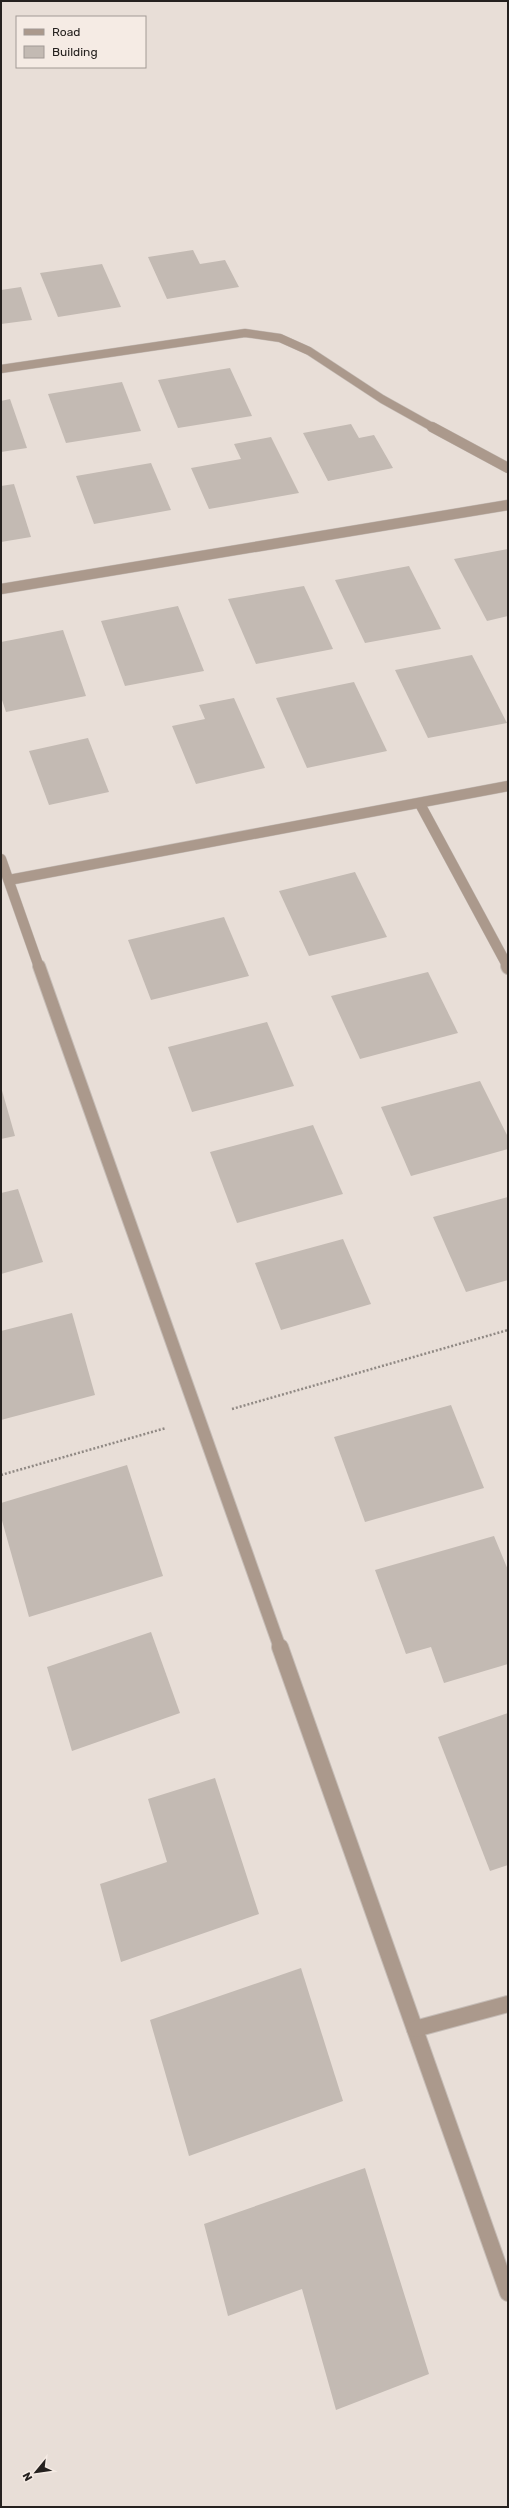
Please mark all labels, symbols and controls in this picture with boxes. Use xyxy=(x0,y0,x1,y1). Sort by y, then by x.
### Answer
legend xyxy=(16,16,146,68)
text: Road xyxy=(52,25,80,39)
text: Building xyxy=(52,45,98,59)
north arrow xyxy=(16,2452,56,2492)
text: N xyxy=(20,2470,35,2483)

